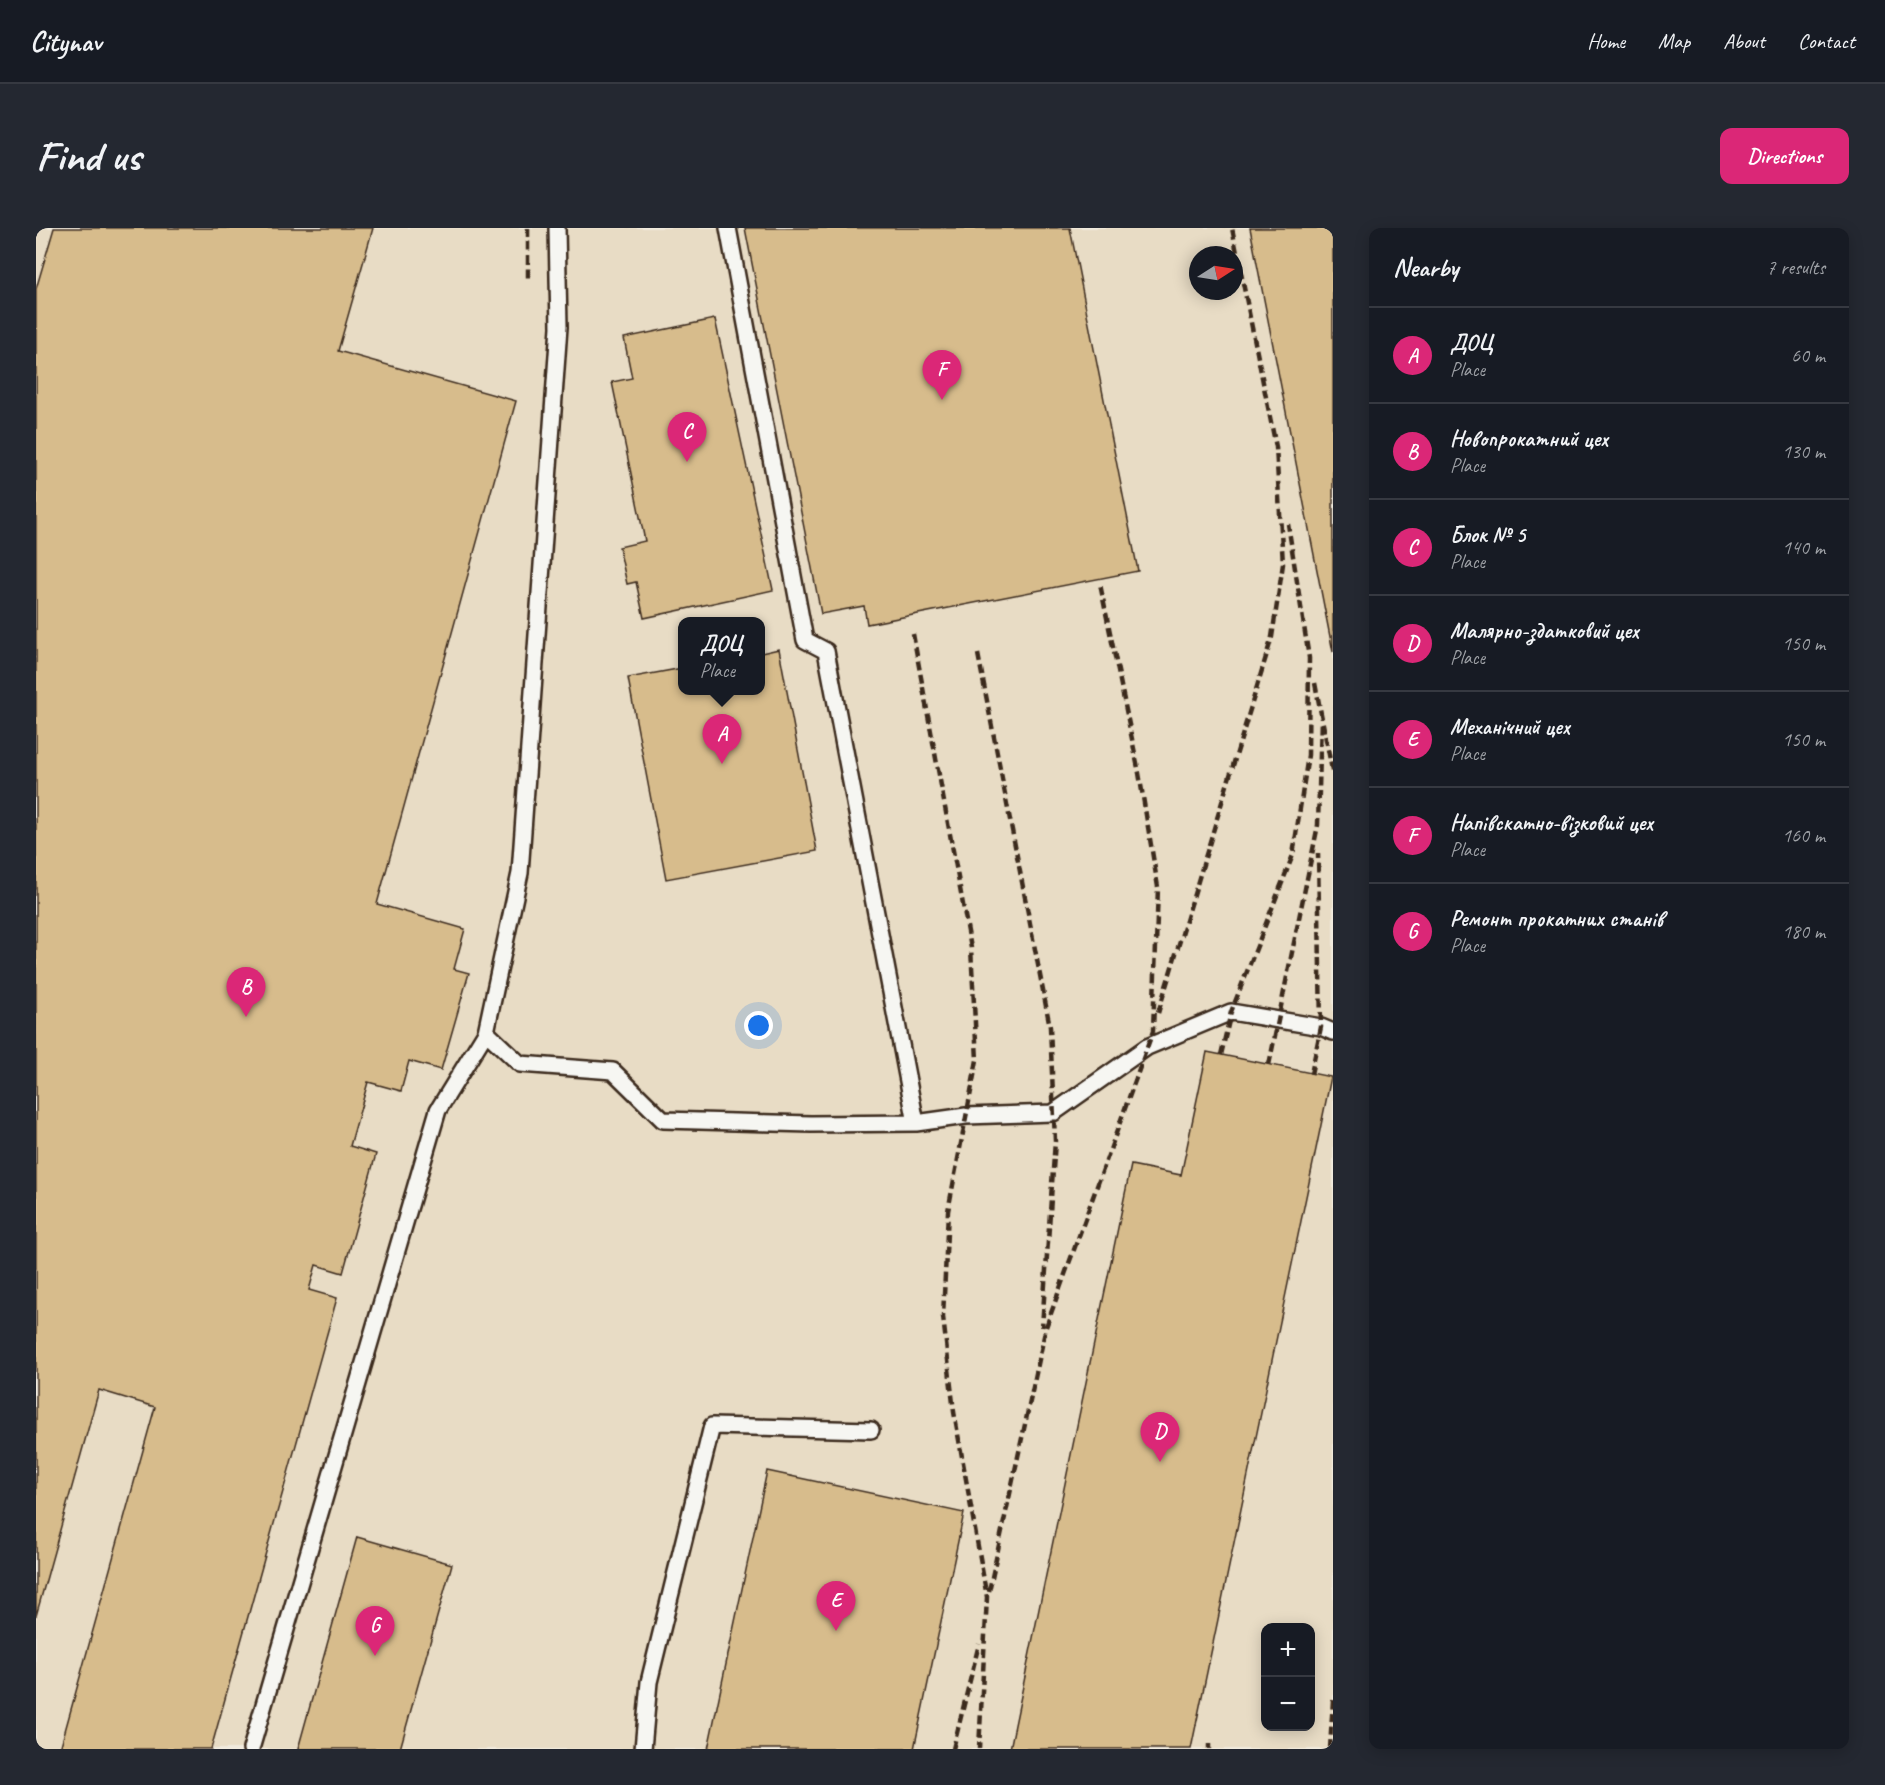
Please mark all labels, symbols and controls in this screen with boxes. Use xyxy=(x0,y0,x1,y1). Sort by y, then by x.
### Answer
text: Citynav xyxy=(30,24,101,59)
text: Home xyxy=(1587,28,1625,54)
text: Map xyxy=(1658,28,1690,54)
text: About xyxy=(1723,28,1765,54)
text: Contact xyxy=(1798,28,1855,54)
button: Directions xyxy=(1720,128,1849,184)
text: Find us xyxy=(36,130,141,183)
north arrow xyxy=(1189,246,1243,300)
text: Nearby xyxy=(1393,251,1458,284)
text: 7 results xyxy=(1766,255,1825,280)
text: ДОЦ xyxy=(1450,329,1493,357)
text: A xyxy=(1407,343,1418,368)
text: 60 m xyxy=(1791,343,1825,368)
pin: F xyxy=(922,350,962,400)
text: Place xyxy=(1450,357,1485,382)
pin: C xyxy=(668,412,706,462)
text: Новопрокатний цех xyxy=(1450,425,1608,453)
text: B xyxy=(1407,439,1418,464)
text: 130 m xyxy=(1782,439,1825,464)
text: Place xyxy=(1450,453,1485,478)
text: Блок № 5 xyxy=(1450,521,1525,549)
text: C xyxy=(1408,535,1417,560)
text: 140 m xyxy=(1782,535,1825,560)
text: Place xyxy=(1450,549,1485,574)
popup xyxy=(678,617,765,695)
text: Малярно-здатковий цех xyxy=(1450,617,1639,645)
text: ДОЦ xyxy=(700,630,743,658)
text: D xyxy=(1407,631,1418,656)
text: 150 m xyxy=(1782,631,1825,656)
text: Place xyxy=(1450,645,1485,670)
text: Place xyxy=(700,658,735,683)
text: Механічний цех xyxy=(1450,713,1570,741)
pin: A xyxy=(702,714,742,764)
text: E xyxy=(1407,727,1418,752)
text: 150 m xyxy=(1782,727,1825,752)
text: Place xyxy=(1450,741,1485,766)
text: Напівскатно-візковий цех xyxy=(1450,809,1653,837)
text: F xyxy=(1408,823,1417,848)
text: 160 m xyxy=(1782,823,1825,848)
text: Place xyxy=(1450,837,1485,862)
text: Ремонт прокатних станів xyxy=(1450,905,1663,933)
text: G xyxy=(1408,919,1417,944)
text: 180 m xyxy=(1782,919,1825,944)
text: Place xyxy=(1450,933,1485,958)
pin: B xyxy=(226,968,266,1017)
your location xyxy=(744,1011,773,1040)
pin: D xyxy=(1140,1412,1180,1462)
pin: E xyxy=(816,1582,856,1631)
pin: G xyxy=(356,1606,394,1656)
map controls xyxy=(1261,1623,1315,1731)
button: + xyxy=(1261,1623,1315,1677)
button: − xyxy=(1261,1677,1315,1731)

